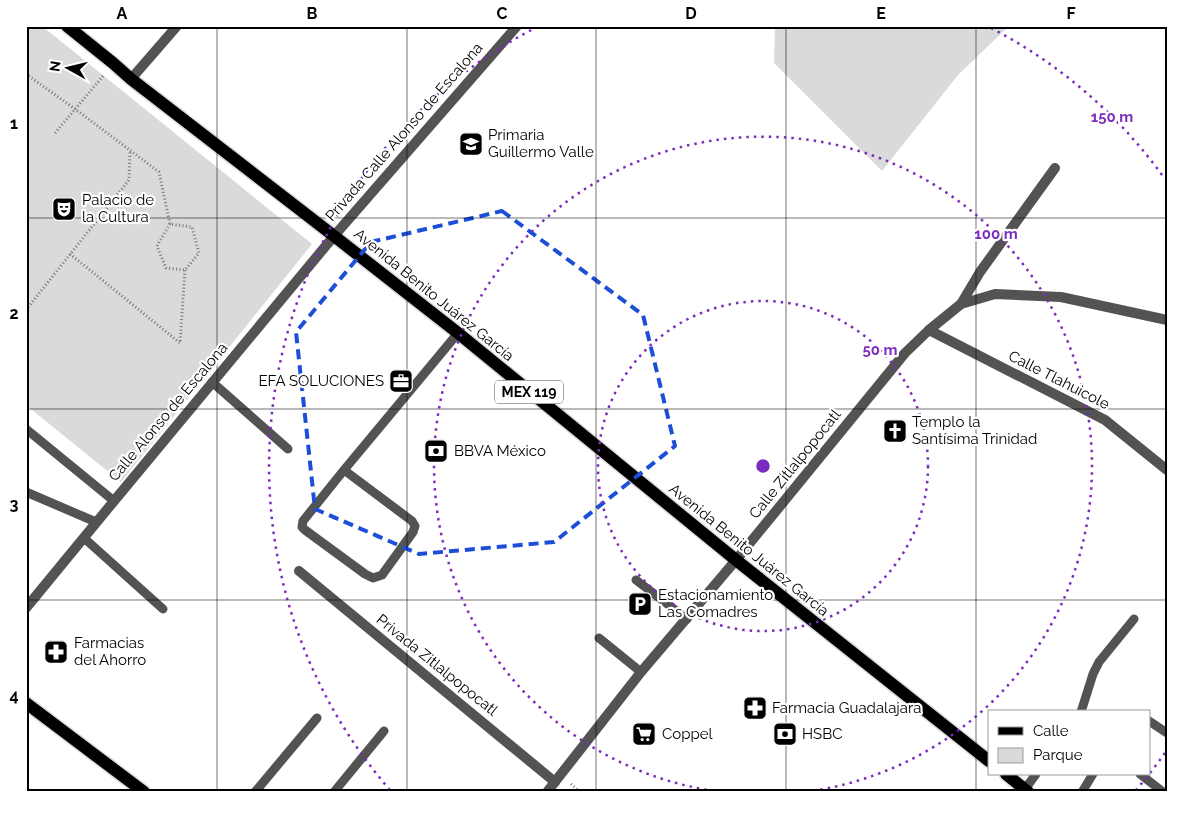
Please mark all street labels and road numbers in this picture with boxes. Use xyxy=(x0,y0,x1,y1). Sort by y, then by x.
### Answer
street label: Privada Calle Alonso de Escalona xyxy=(322,39,486,225)
street label: Avenida Benito Juárez García xyxy=(350,225,518,365)
street label: Calle Alonso de Escalona xyxy=(105,339,231,485)
street label: Calle Tlahuicole xyxy=(1005,347,1113,413)
road number: MEX 119 xyxy=(495,381,563,404)
street label: Calle Zitlalpopocatl xyxy=(745,405,845,522)
street label: Avenida Benito Juárez García xyxy=(665,480,833,620)
street label: Privada Zitlalpopocatl xyxy=(373,610,502,720)

